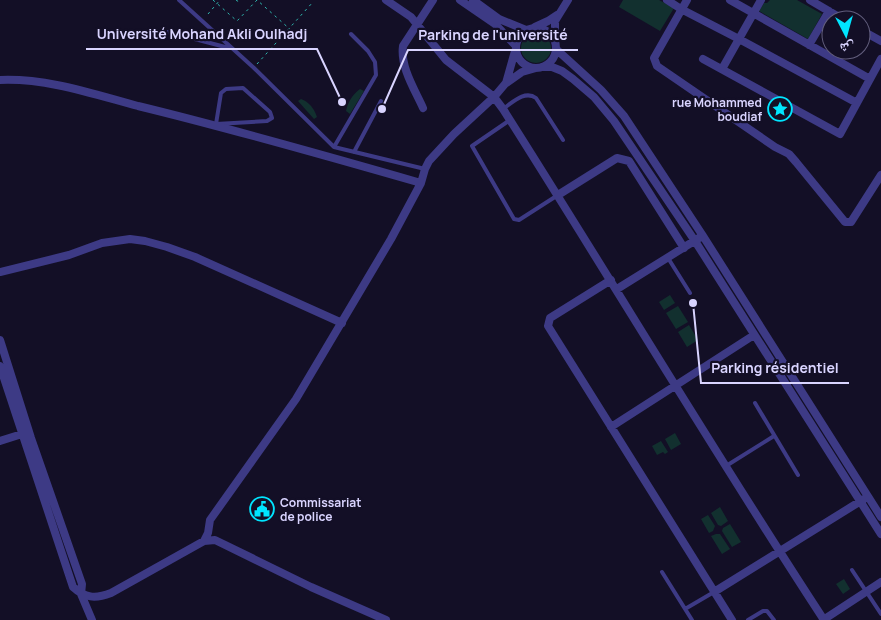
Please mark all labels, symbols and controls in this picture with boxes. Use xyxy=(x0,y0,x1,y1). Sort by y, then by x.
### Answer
north arrow xyxy=(821,10,871,60)
callout: Université Mohand Akli Oulhadj xyxy=(86,20,317,49)
callout: Parking de l'université xyxy=(408,21,578,50)
text: Université Mohand Akli Oulhadj xyxy=(97,24,307,43)
text: Parking de l'université xyxy=(418,25,568,44)
text: ش xyxy=(839,38,856,59)
place label: rue Mohammed boudiaf xyxy=(672,94,762,125)
place icon: rue Mohammed boudiaf xyxy=(767,96,793,122)
callout: Parking résidentiel xyxy=(701,354,849,383)
text: Parking résidentiel xyxy=(711,358,839,377)
place label: Commissariat de police xyxy=(280,494,361,525)
public building icon: Commissariat de police xyxy=(249,496,275,522)

